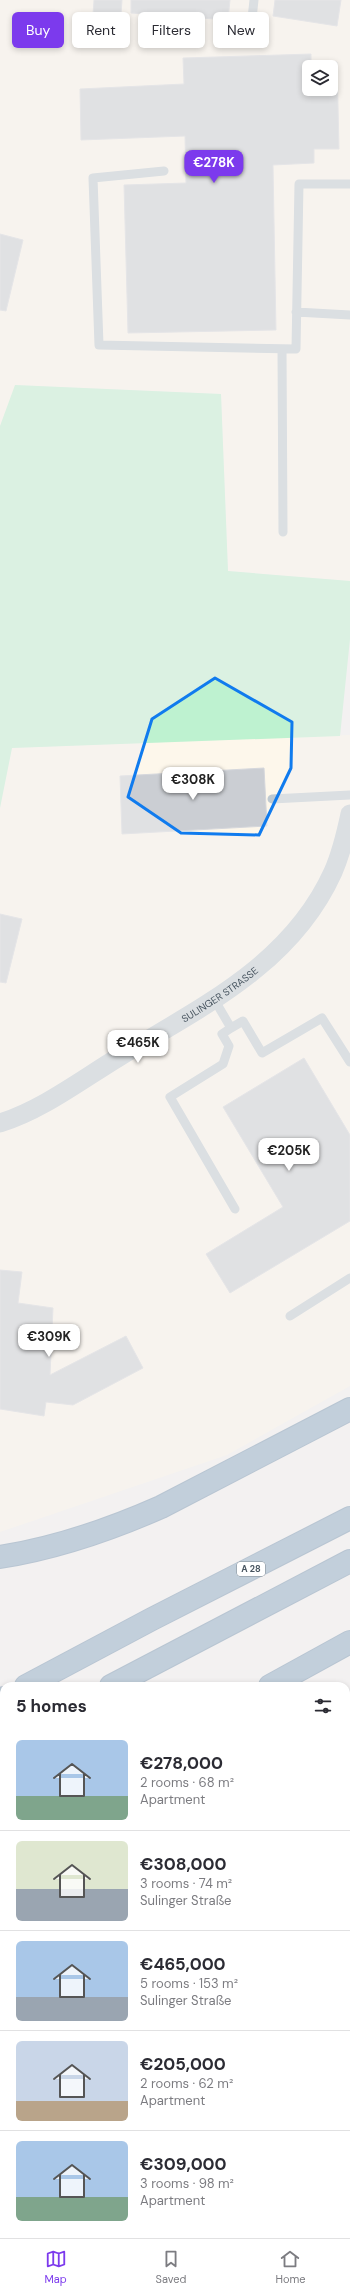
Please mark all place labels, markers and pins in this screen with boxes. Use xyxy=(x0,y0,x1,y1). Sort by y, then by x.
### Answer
pin: €278K xyxy=(186,150,242,184)
pin: €308K xyxy=(165,767,221,801)
pin: €465K xyxy=(110,1030,166,1064)
pin: €205K xyxy=(261,1138,317,1172)
pin: €309K xyxy=(21,1324,77,1358)

